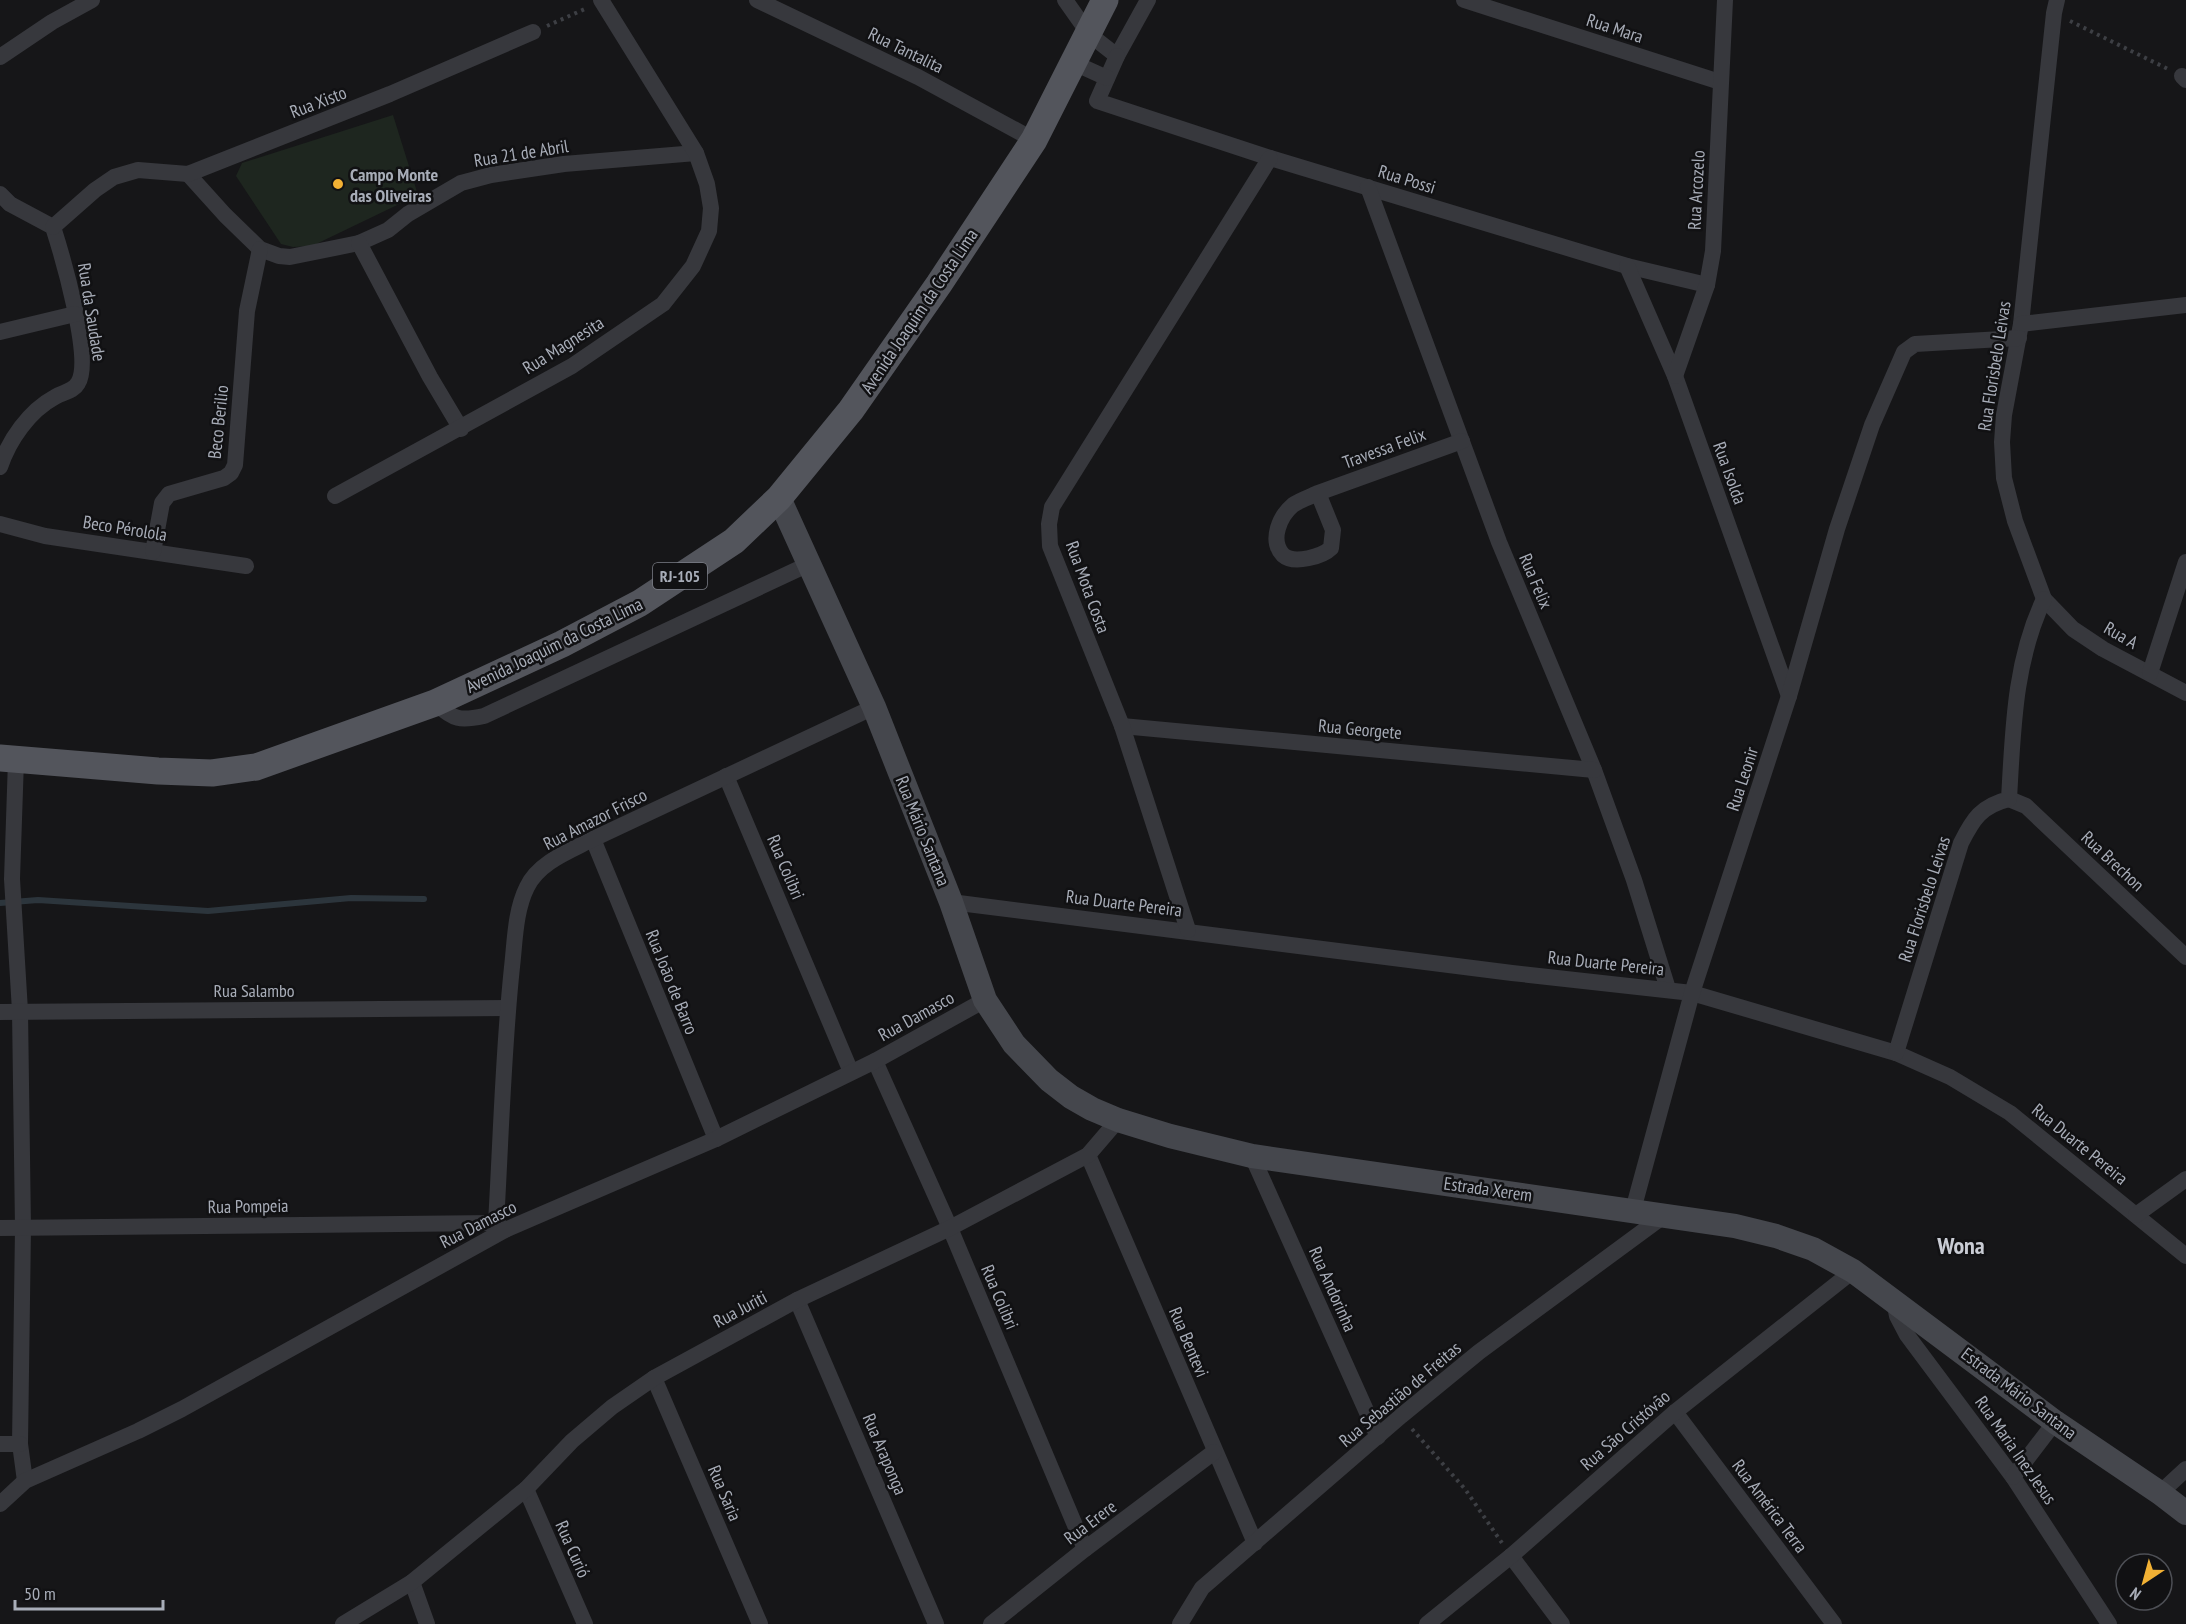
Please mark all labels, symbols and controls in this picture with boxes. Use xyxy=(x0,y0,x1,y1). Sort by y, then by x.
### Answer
street label: Rua Mara xyxy=(1584,8,1646,48)
street label: Rua Tantalita xyxy=(865,22,947,78)
street label: Rua Xisto xyxy=(287,81,350,123)
street label: Rua 21 de Abril xyxy=(472,134,571,172)
street label: Rua Arcozelo xyxy=(1682,149,1710,230)
street label: Rua Possi xyxy=(1375,159,1439,199)
place label: Campo Monte das Oliveiras xyxy=(350,163,438,207)
marker: Campo Monte das Oliveiras xyxy=(331,177,345,191)
street label: Avenida Joaquim da Costa Lima xyxy=(855,224,983,398)
street label: Rua da Saudade xyxy=(73,261,111,363)
street label: Rua Florisbelo Leivas xyxy=(1972,299,2016,433)
street label: Rua Magnesita xyxy=(518,311,608,379)
street label: Beco Berilio xyxy=(203,384,233,460)
street label: Travessa Felix xyxy=(1339,422,1429,474)
street label: Rua Isolda xyxy=(1708,439,1752,507)
street label: Beco Pérolola xyxy=(81,510,169,546)
street label: Rua Mota Costa xyxy=(1061,538,1115,636)
street label: Rua Felix xyxy=(1514,550,1558,613)
road number: RJ-105 xyxy=(653,563,707,589)
street label: Avenida Joaquim da Costa Lima xyxy=(462,592,646,698)
street label: Rua A xyxy=(2100,616,2143,654)
street label: Rua Georgete xyxy=(1317,714,1403,744)
street label: Rua Leonir xyxy=(1721,744,1763,814)
street label: Rua Mário Santana xyxy=(890,773,956,889)
street label: Rua Amazor Frisco xyxy=(539,783,651,855)
street label: Rua Brechon xyxy=(2077,826,2149,896)
street label: Rua Colibri xyxy=(762,831,810,903)
street label: Rua Florisbelo Leivas xyxy=(1893,833,1955,965)
street label: Rua Duarte Pereira xyxy=(1065,884,1183,922)
street label: Rua Joāo de Barro xyxy=(641,926,703,1038)
street label: Rua Duarte Pereira xyxy=(1547,945,1665,981)
street label: Rua Salambo xyxy=(213,979,295,1002)
street label: Rua Damasco xyxy=(874,986,958,1046)
street label: Rua Duarte Pereira xyxy=(2027,1098,2133,1190)
street label: Estrada Xerem xyxy=(1442,1171,1534,1207)
street label: Rua Pompeia xyxy=(207,1194,289,1218)
street label: Rua Damasco xyxy=(436,1195,520,1253)
district label: Wona xyxy=(1936,1230,1985,1261)
street label: Rua Andorinha xyxy=(1304,1243,1362,1335)
street label: Rua Colibri xyxy=(976,1261,1024,1333)
street label: Rua Juriti xyxy=(709,1285,771,1333)
street label: Rua Bentevi xyxy=(1164,1303,1214,1381)
street label: Rua Sebastião de Freitas xyxy=(1334,1336,1466,1452)
street label: Estrada Mário Santana xyxy=(1957,1342,2081,1444)
street label: Rua São Cristóvão xyxy=(1575,1385,1675,1475)
street label: Rua Maria Inez Jesus xyxy=(1970,1391,2062,1509)
street label: Rua Araponga xyxy=(858,1410,912,1498)
street label: Rua América Terra xyxy=(1727,1455,1813,1557)
street label: Rua Saria xyxy=(703,1462,747,1524)
street label: Rua Erere xyxy=(1059,1495,1121,1549)
street label: Rua Curió xyxy=(550,1517,596,1581)
north arrow xyxy=(2114,1552,2174,1612)
scale bar xyxy=(15,1573,164,1611)
text: 50 m xyxy=(24,1582,56,1605)
text: N xyxy=(2126,1584,2145,1605)

